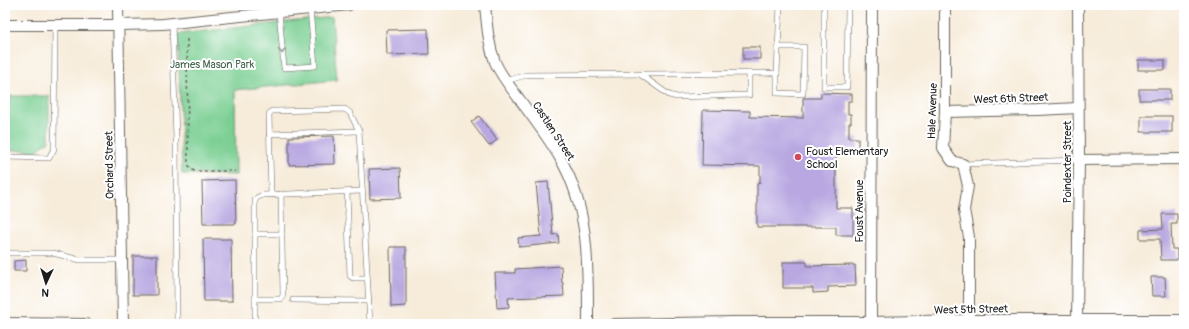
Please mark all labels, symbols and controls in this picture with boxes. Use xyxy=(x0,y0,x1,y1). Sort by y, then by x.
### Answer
one-way arrow xyxy=(278,48,287,54)
park label: James Mason Park xyxy=(170,58,255,71)
street label: Hale Avenue xyxy=(925,82,940,139)
street label: West 6th Street xyxy=(973,91,1049,106)
street label: Castlen Street xyxy=(530,99,578,164)
street label: Poindexter Street xyxy=(1061,120,1074,203)
street label: Orchard Street xyxy=(102,130,117,199)
place label: Foust Elementary School xyxy=(806,145,888,171)
marker: Foust Elementary School xyxy=(793,152,803,162)
street label: Foust Avenue xyxy=(853,179,866,243)
north arrow xyxy=(26,263,66,303)
text: N xyxy=(41,286,50,299)
street label: West 5th Street xyxy=(934,302,1009,317)

